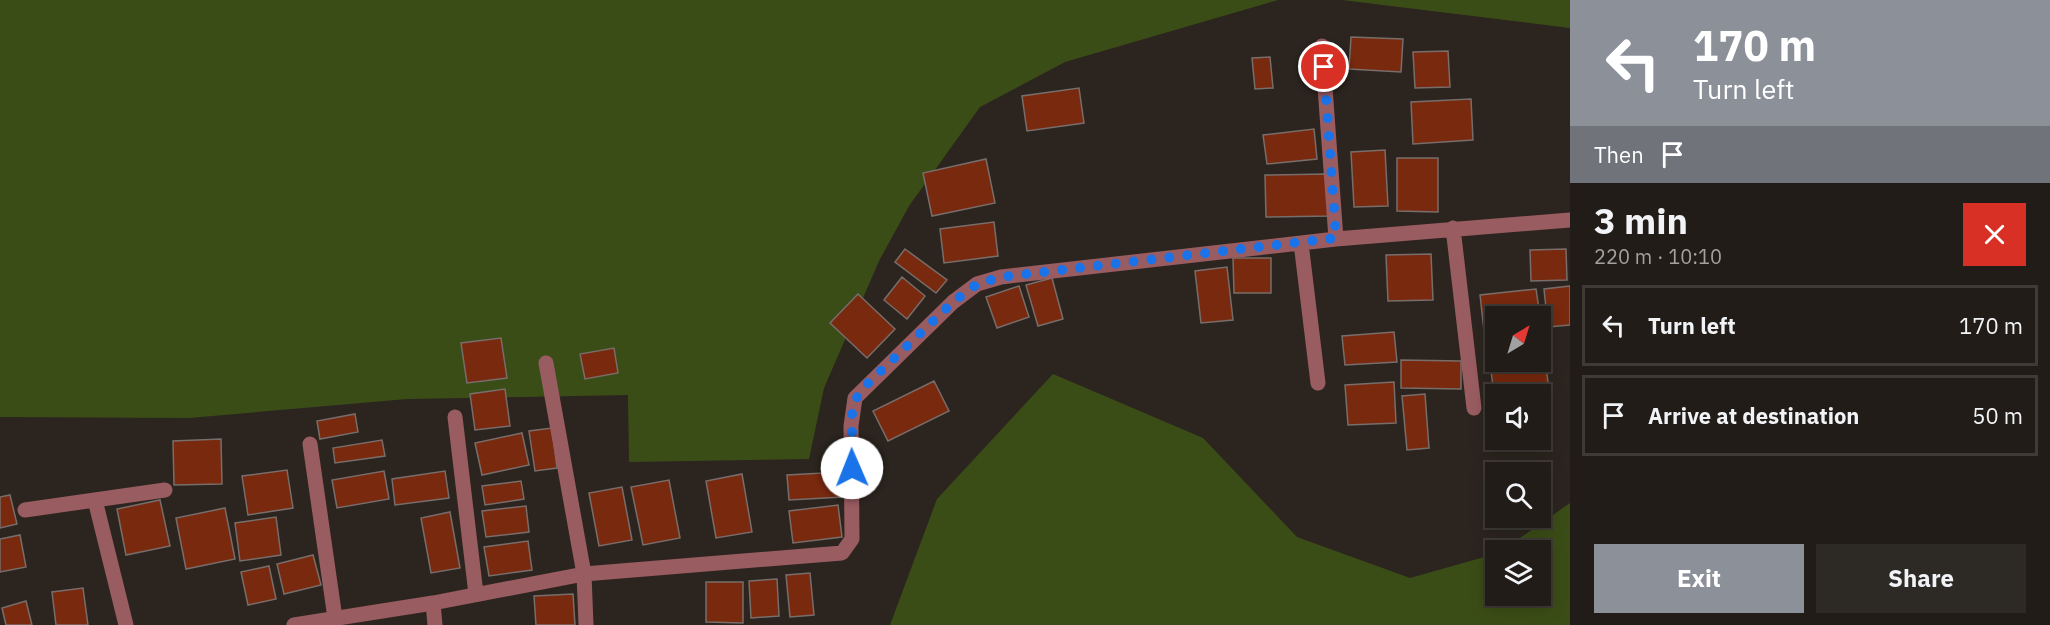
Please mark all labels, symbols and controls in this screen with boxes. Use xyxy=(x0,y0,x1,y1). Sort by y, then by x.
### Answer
text: 170 m xyxy=(1693,18,1816,73)
icon: left xyxy=(1594,24,1672,102)
pin xyxy=(1298,41,1349,92)
icon: arrive xyxy=(1307,50,1340,83)
text: Turn left xyxy=(1693,71,1794,106)
icon: arrive xyxy=(1656,138,1689,171)
text: Then xyxy=(1594,140,1644,169)
text: 3 min xyxy=(1594,197,1688,244)
button: close xyxy=(1963,203,2026,266)
text: 220 m · 10:10 xyxy=(1594,243,1722,270)
north arrow xyxy=(1485,306,1551,372)
map controls xyxy=(1485,306,1551,606)
icon: left xyxy=(1597,309,1630,342)
text: Turn left xyxy=(1648,311,1736,340)
text: 170 m xyxy=(1959,311,2023,340)
button: sound xyxy=(1485,384,1551,450)
icon: arrive xyxy=(1597,399,1630,432)
text: Arrive at destination xyxy=(1648,401,1859,430)
text: 50 m xyxy=(1972,401,2023,430)
position arrow xyxy=(820,436,884,500)
button: search xyxy=(1485,462,1551,528)
button: layers xyxy=(1485,540,1551,606)
button: Exit xyxy=(1594,544,1804,613)
button: Share xyxy=(1816,544,2026,613)

